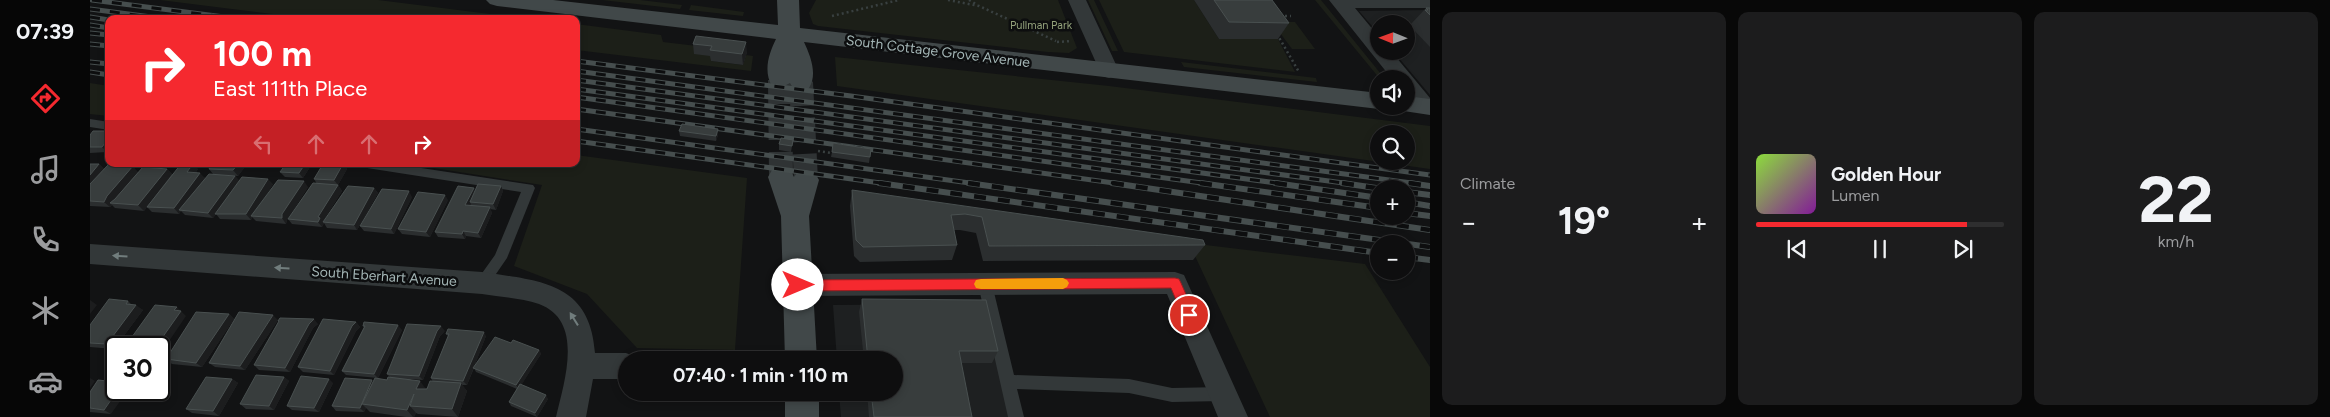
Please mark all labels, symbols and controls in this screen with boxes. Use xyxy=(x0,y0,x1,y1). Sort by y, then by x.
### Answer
north arrow xyxy=(1370,15,1415,60)
map controls xyxy=(1370,15,1415,280)
text: 07:39 xyxy=(16,18,74,45)
park label: Pullman Park xyxy=(1010,19,1073,32)
street label: South Cottage Grove Avenue xyxy=(845,32,1031,71)
text: 100 m xyxy=(213,33,312,75)
icon: right xyxy=(130,35,195,100)
button: sound xyxy=(1370,70,1415,115)
text: East 111th Place xyxy=(213,75,367,102)
icon: directions xyxy=(28,81,63,116)
button: search xyxy=(1370,125,1415,170)
icon: left xyxy=(249,130,277,158)
icon: ahead xyxy=(302,130,330,158)
icon: ahead xyxy=(355,130,383,158)
icon: right xyxy=(408,130,436,158)
icon: music xyxy=(28,152,63,187)
text: 22 xyxy=(2138,160,2214,238)
text: Golden Hour xyxy=(1831,163,1941,186)
text: Climate xyxy=(1460,174,1515,193)
button: + xyxy=(1370,180,1415,225)
text: Lumen xyxy=(1831,186,1880,205)
text: 19° xyxy=(1558,198,1610,244)
text: − xyxy=(1460,205,1477,239)
text: + xyxy=(1691,205,1708,239)
icon: phone xyxy=(28,222,63,257)
text: km/h xyxy=(2158,232,2194,251)
button: − xyxy=(1370,235,1415,280)
icon: previous xyxy=(1783,235,1811,263)
icon: pause xyxy=(1866,235,1894,263)
icon: next xyxy=(1949,235,1977,263)
one-way arrow xyxy=(112,252,128,260)
position arrow xyxy=(771,258,823,310)
street label: South Eberhart Avenue xyxy=(311,263,458,290)
one-way arrow xyxy=(274,264,290,272)
icon: climate xyxy=(28,293,63,328)
pin xyxy=(1168,294,1210,336)
icon: arrive xyxy=(1175,301,1203,329)
one-way arrow xyxy=(569,312,578,325)
speed limit sign: 30 xyxy=(105,336,170,401)
icon: car xyxy=(28,364,63,399)
text: 07:40 · 1 min · 110 m xyxy=(673,364,848,387)

